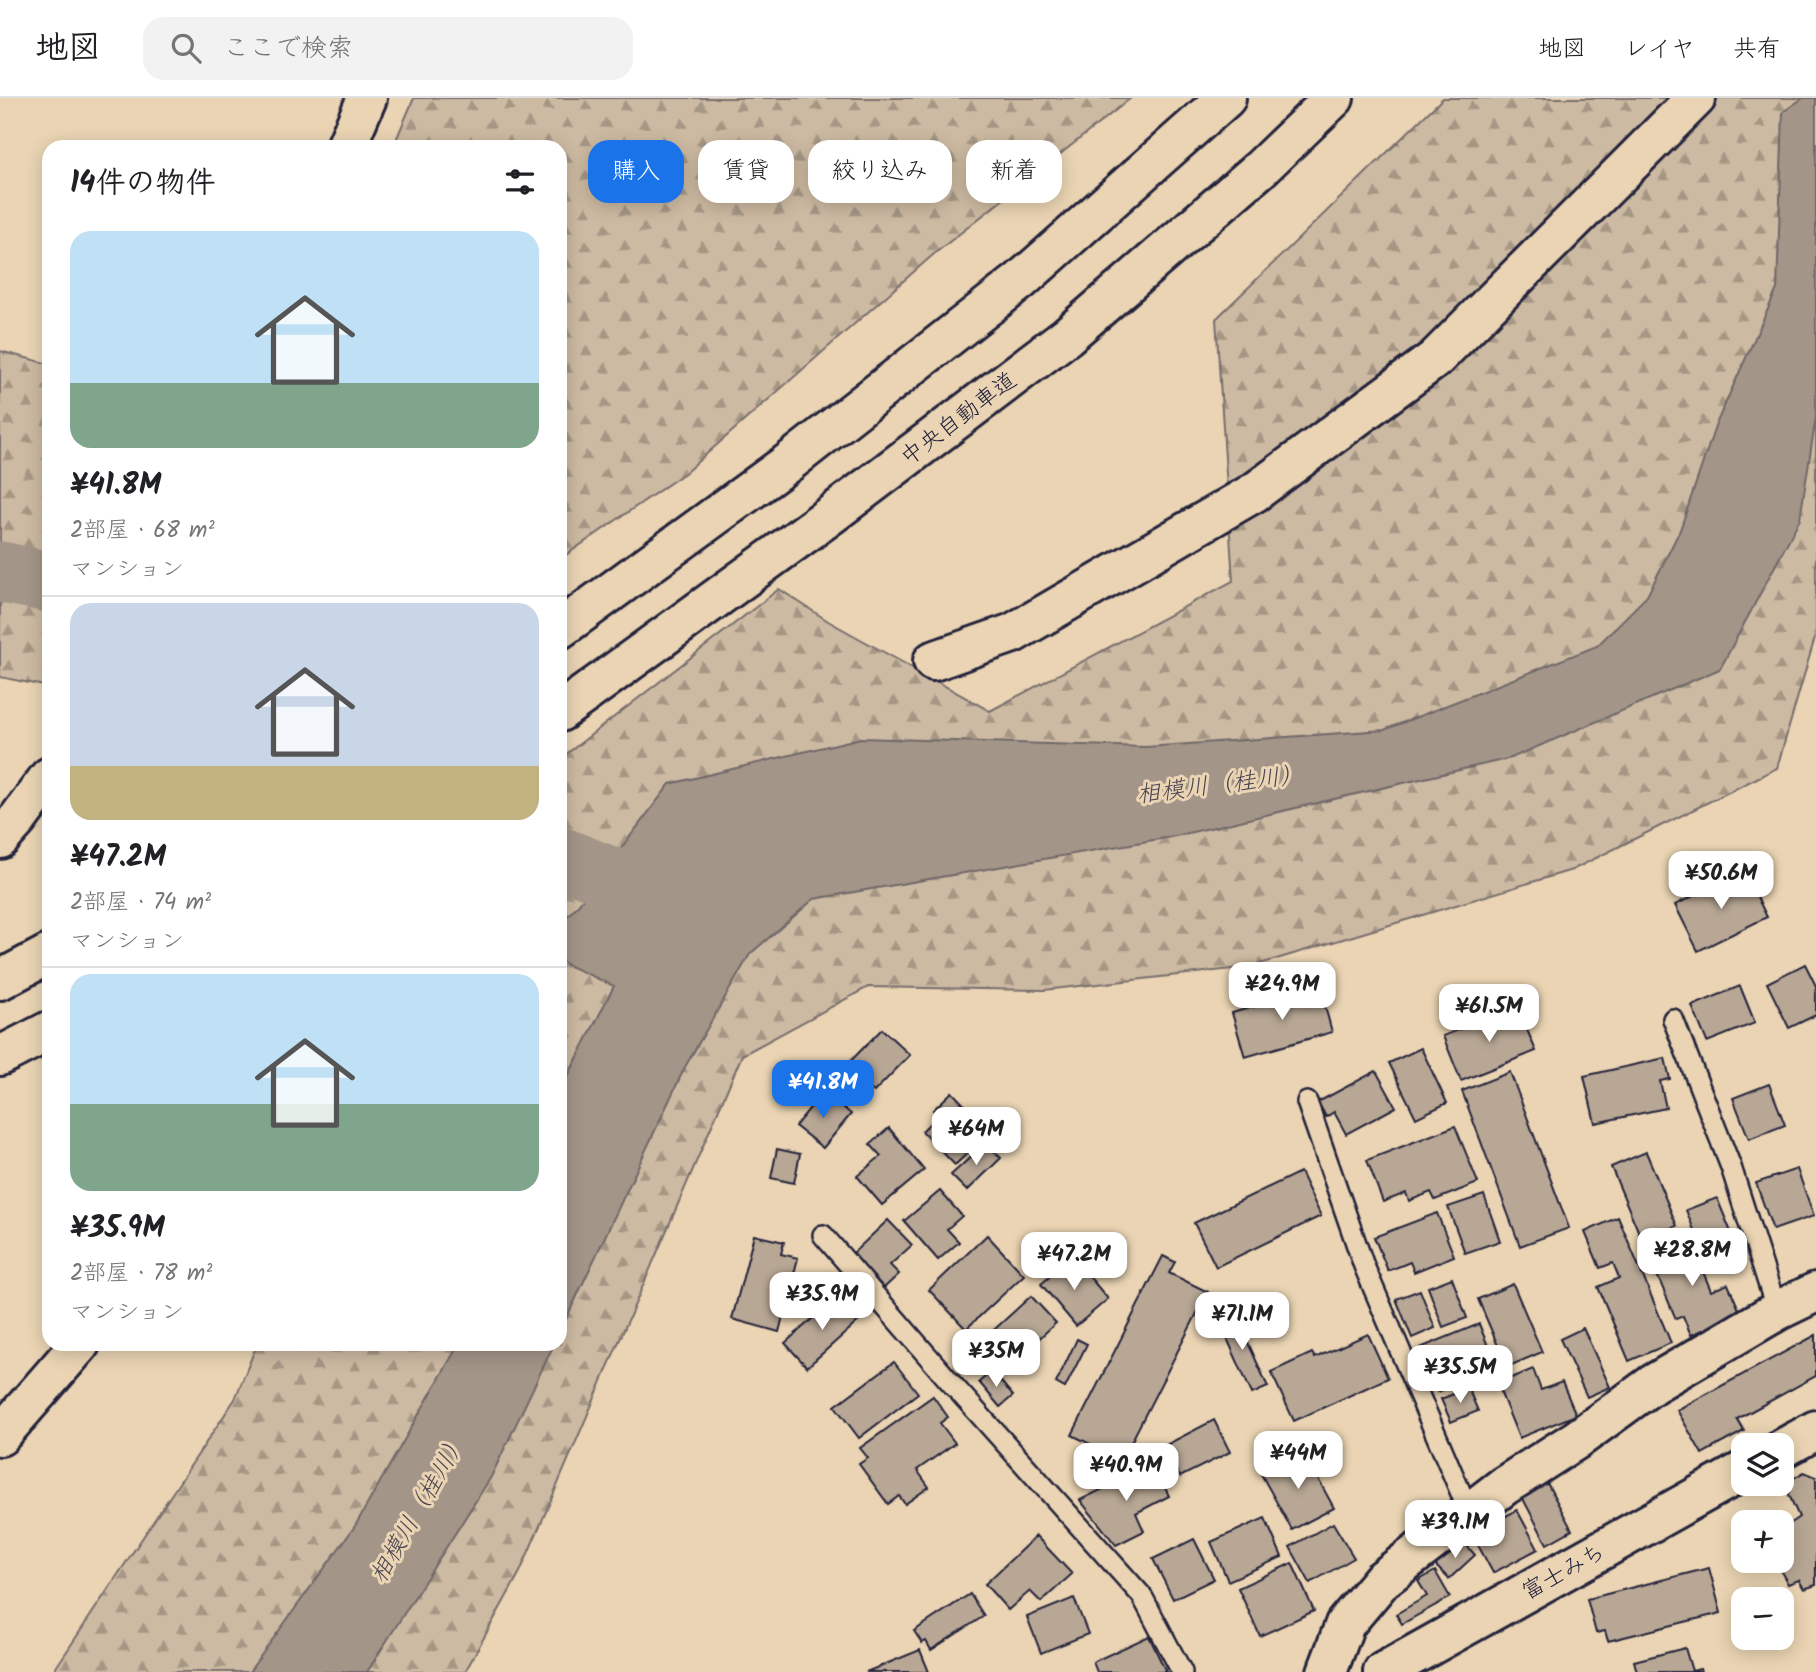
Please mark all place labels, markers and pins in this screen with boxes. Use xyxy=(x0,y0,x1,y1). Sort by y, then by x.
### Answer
pin: ¥50.6M xyxy=(1664,852,1778,911)
pin: ¥24.9M xyxy=(1225,962,1339,1022)
pin: ¥61.5M xyxy=(1432,984,1546,1044)
pin: ¥41.8M xyxy=(766,1060,880,1120)
pin: ¥64M xyxy=(935,1108,1017,1167)
pin: ¥28.8M xyxy=(1635,1228,1749,1288)
pin: ¥47.2M xyxy=(1017,1232,1131,1292)
pin: ¥35.9M xyxy=(765,1272,879,1332)
pin: ¥71.1M xyxy=(1185,1292,1299,1352)
pin: ¥35M xyxy=(955,1330,1037,1389)
pin: ¥35.5M xyxy=(1403,1346,1517,1405)
pin: ¥44M xyxy=(1257,1432,1339,1491)
pin: ¥40.9M xyxy=(1069,1444,1183,1503)
pin: ¥39.1M xyxy=(1398,1500,1512,1560)

